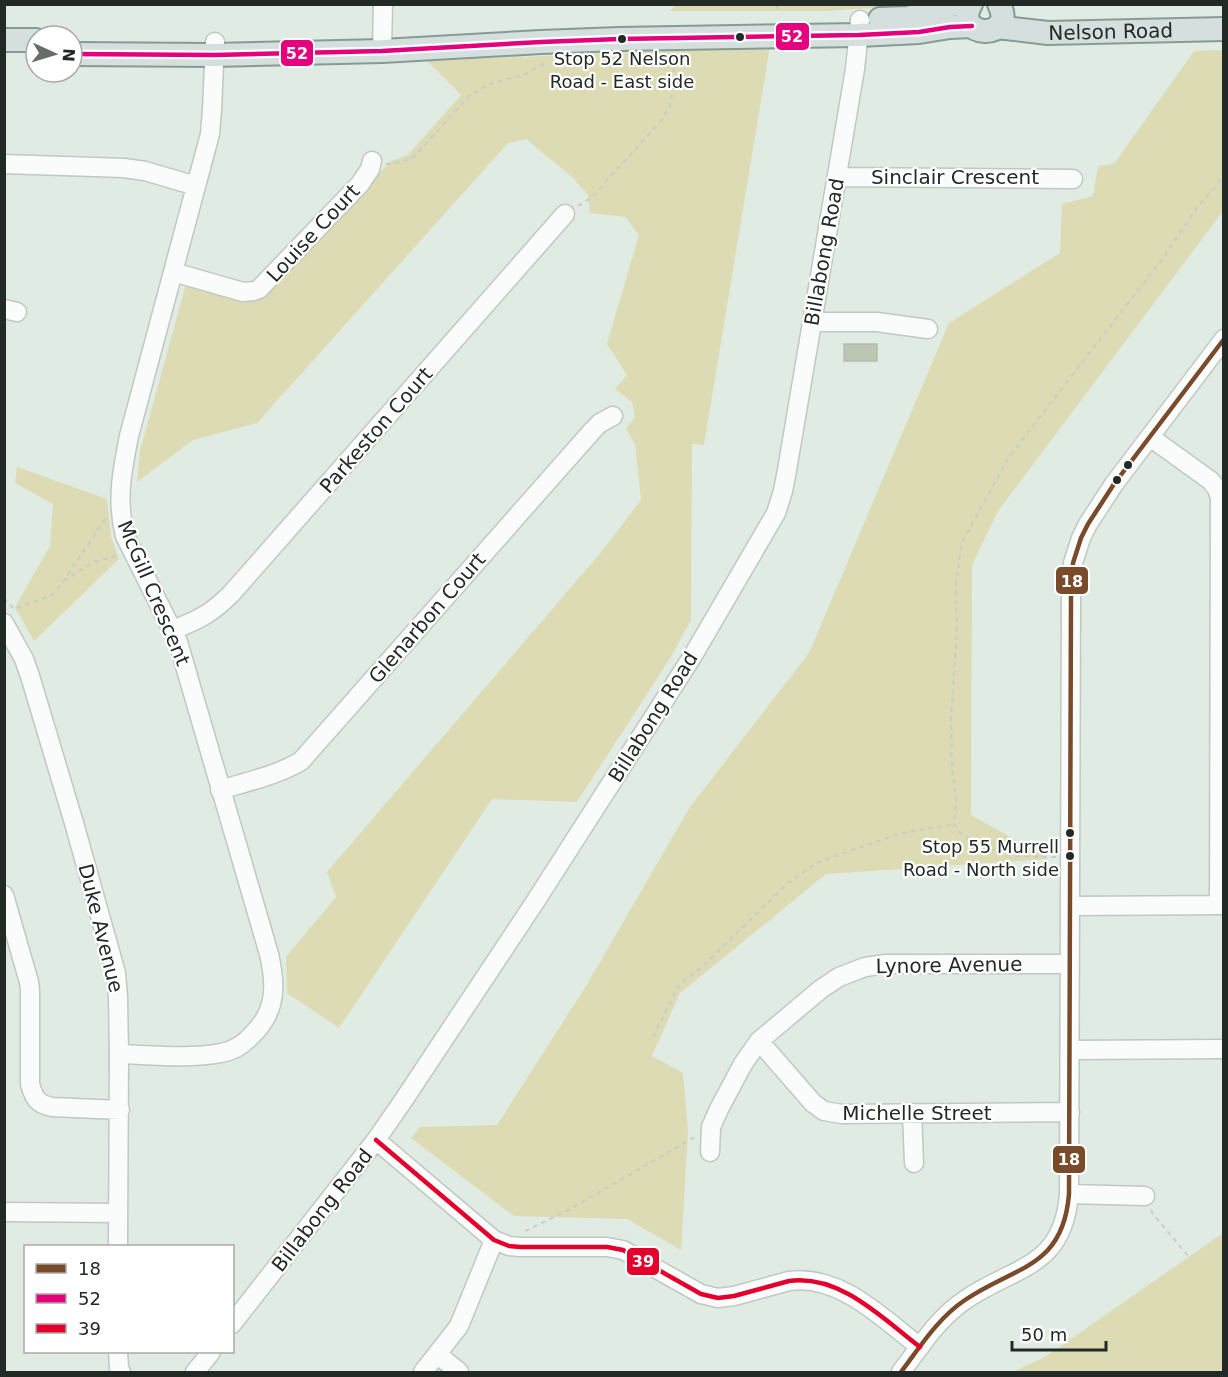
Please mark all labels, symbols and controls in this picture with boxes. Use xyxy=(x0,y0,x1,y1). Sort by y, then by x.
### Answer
street label: Nelson Road xyxy=(1048,18,1173,45)
line badge: 52 xyxy=(775,22,810,51)
north arrow xyxy=(24,24,84,84)
text: 52 xyxy=(781,27,803,46)
unlabelled marker xyxy=(734,31,746,43)
marker: Stop 52 Nelson Road - East side xyxy=(616,33,628,45)
line badge: 52 xyxy=(280,39,314,67)
text: 52 xyxy=(286,44,308,63)
text: N xyxy=(59,48,78,62)
place label: Stop 52 Nelson Road - East side xyxy=(550,48,694,92)
street label: Sinclair Crescent xyxy=(871,165,1039,189)
street label: Billabong Road xyxy=(799,176,849,328)
street label: Louise Court xyxy=(261,179,365,287)
street label: Parkeston Court xyxy=(315,362,437,498)
unlabelled marker xyxy=(1122,459,1134,471)
unlabelled marker xyxy=(1111,474,1123,486)
street label: McGill Crescent xyxy=(113,517,195,669)
street label: Glenarbon Court xyxy=(364,548,490,688)
line badge: 18 xyxy=(1055,566,1089,595)
text: 18 xyxy=(1061,572,1083,591)
street label: Billabong Road xyxy=(603,647,703,787)
unlabelled marker xyxy=(1064,827,1076,839)
place label: Stop 55 Murrell Road - North side xyxy=(903,836,1059,880)
marker: Stop 55 Murrell Road - North side xyxy=(1064,850,1076,862)
street label: Duke Avenue xyxy=(73,861,129,995)
street label: Lynore Avenue xyxy=(875,952,1023,978)
street label: Michelle Street xyxy=(842,1101,992,1125)
street label: Billabong Road xyxy=(267,1144,377,1276)
line badge: 18 xyxy=(1052,1145,1086,1174)
text: 18 xyxy=(1058,1150,1080,1169)
legend xyxy=(24,1245,234,1353)
line badge: 39 xyxy=(626,1247,660,1276)
text: 39 xyxy=(632,1252,654,1271)
text: 18 xyxy=(78,1258,101,1279)
text: 52 xyxy=(78,1288,101,1309)
scale bar xyxy=(1012,1314,1106,1352)
text: 39 xyxy=(78,1318,101,1339)
text: 50 m xyxy=(1021,1324,1067,1345)

